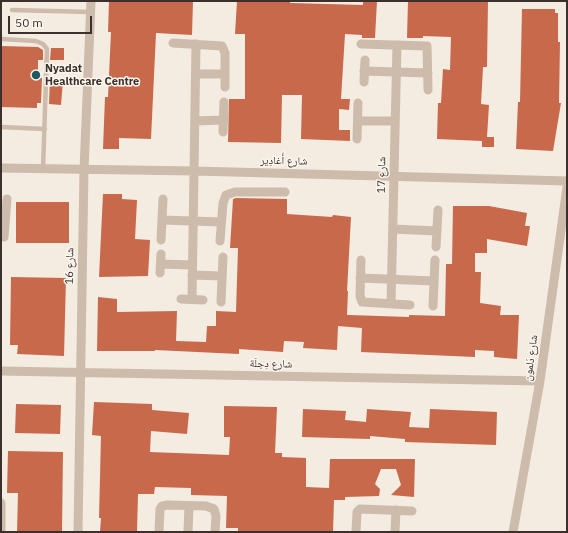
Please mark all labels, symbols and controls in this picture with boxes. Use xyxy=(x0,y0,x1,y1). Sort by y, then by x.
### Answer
scale bar xyxy=(10,8,94,34)
text: 50 m xyxy=(15,15,43,30)
place label: Nyadat Healthcare Centre xyxy=(45,62,139,88)
marker: Nyadat Healthcare Centre xyxy=(30,69,42,81)
street label: شارع أَغادِير xyxy=(260,154,308,168)
street label: شارع 17 xyxy=(375,157,389,193)
street label: شارع 16 xyxy=(63,248,77,284)
street label: شارع دَلمون xyxy=(521,334,541,382)
street label: شارع دِجلَة xyxy=(250,357,292,371)

